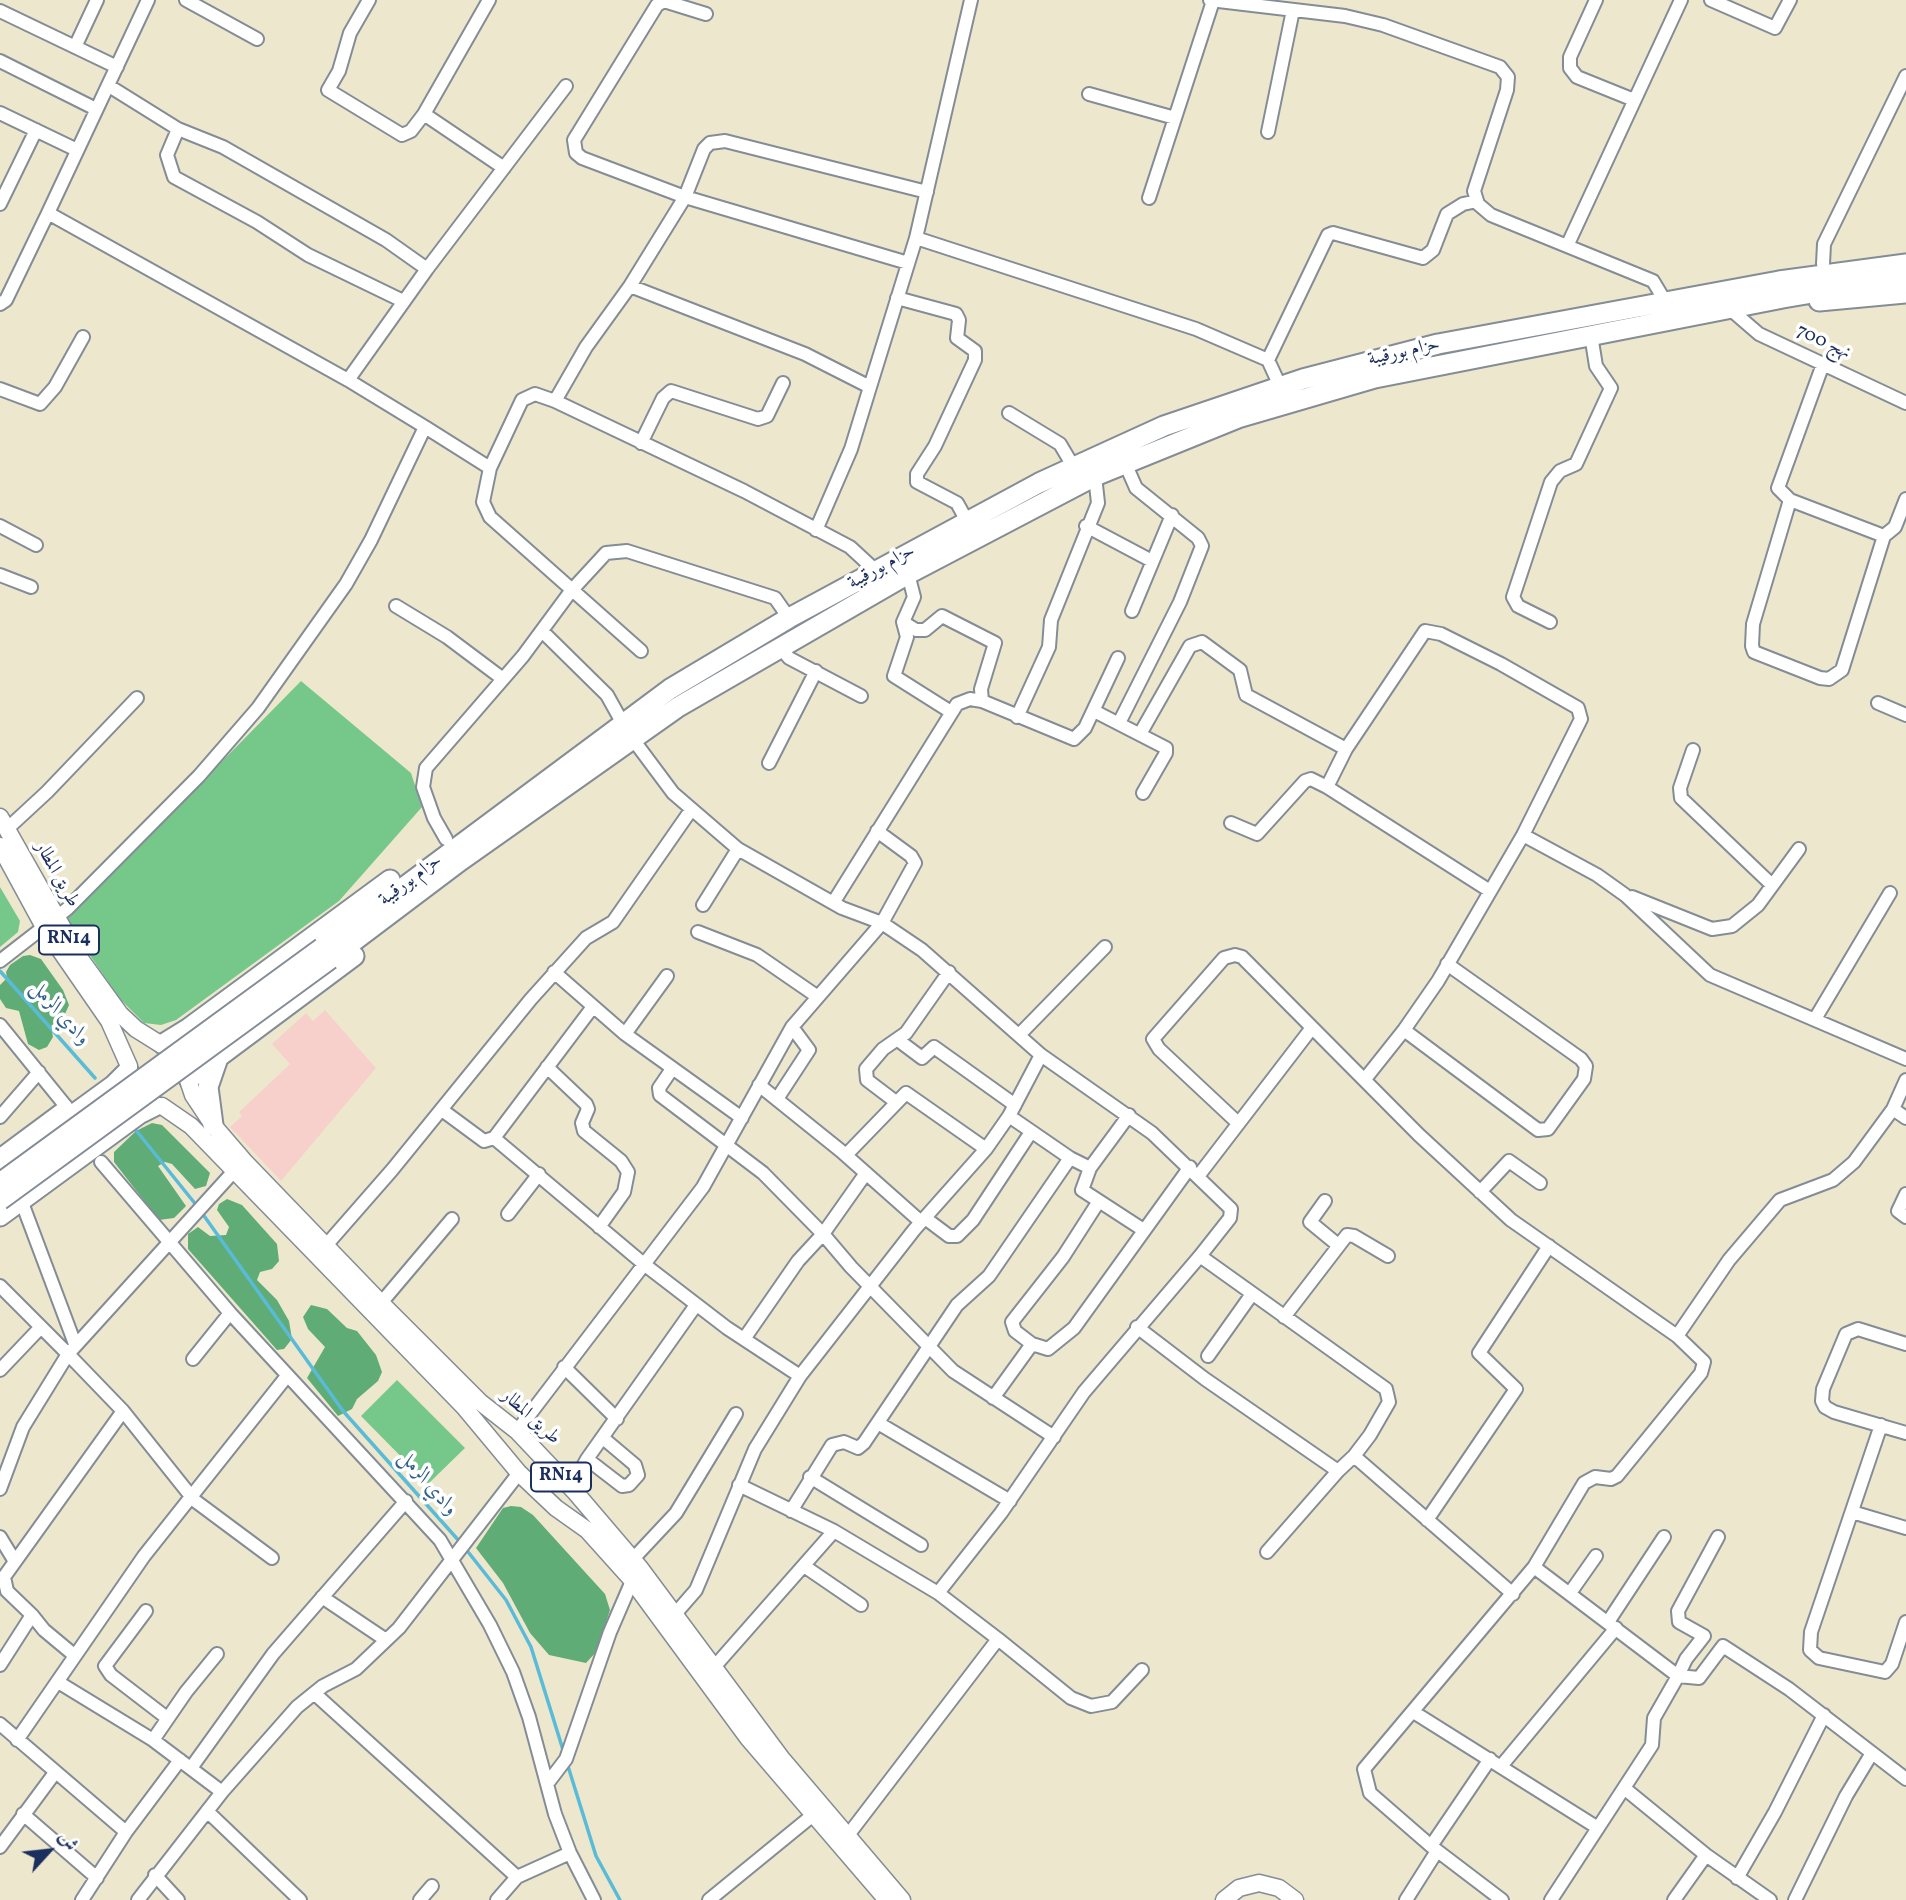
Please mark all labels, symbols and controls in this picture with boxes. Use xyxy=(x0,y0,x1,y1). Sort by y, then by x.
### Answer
street label: نهج 700 xyxy=(1792,320,1854,366)
street label: حزام بورقيبة xyxy=(1366,334,1442,372)
street label: حزام بورقيبة xyxy=(845,540,919,596)
street label: طريق المطار xyxy=(29,838,83,912)
street label: حزام بورقيبة xyxy=(375,850,447,912)
road number: RN14 xyxy=(39,925,99,954)
water label: وادي الرمل xyxy=(23,976,95,1052)
street label: طريق المطار xyxy=(496,1385,564,1451)
water label: وادي الرمل xyxy=(392,1446,462,1522)
road number: RN14 xyxy=(531,1462,591,1492)
north arrow xyxy=(14,1816,84,1886)
text: ش xyxy=(52,1827,84,1856)

